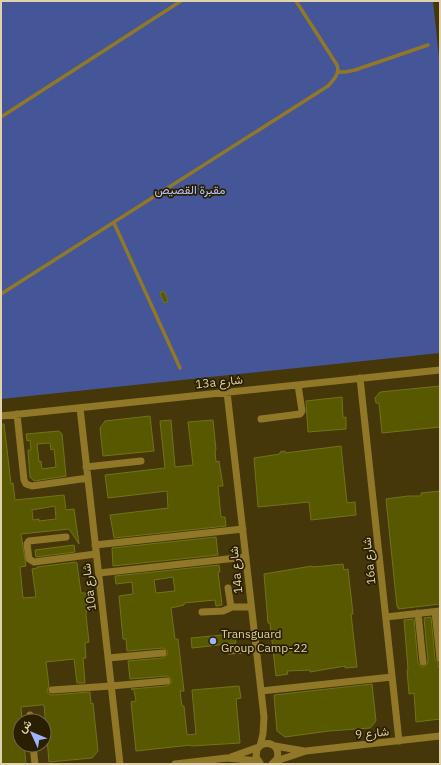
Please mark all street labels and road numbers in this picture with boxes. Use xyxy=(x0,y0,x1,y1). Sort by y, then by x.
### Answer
street label: 13a شارع xyxy=(194,372,244,393)
street label: 16a شارع xyxy=(359,536,380,586)
street label: 14a شارع xyxy=(226,545,247,595)
street label: 10a شارع xyxy=(78,562,101,612)
street label: شارع 9 xyxy=(354,723,390,744)

